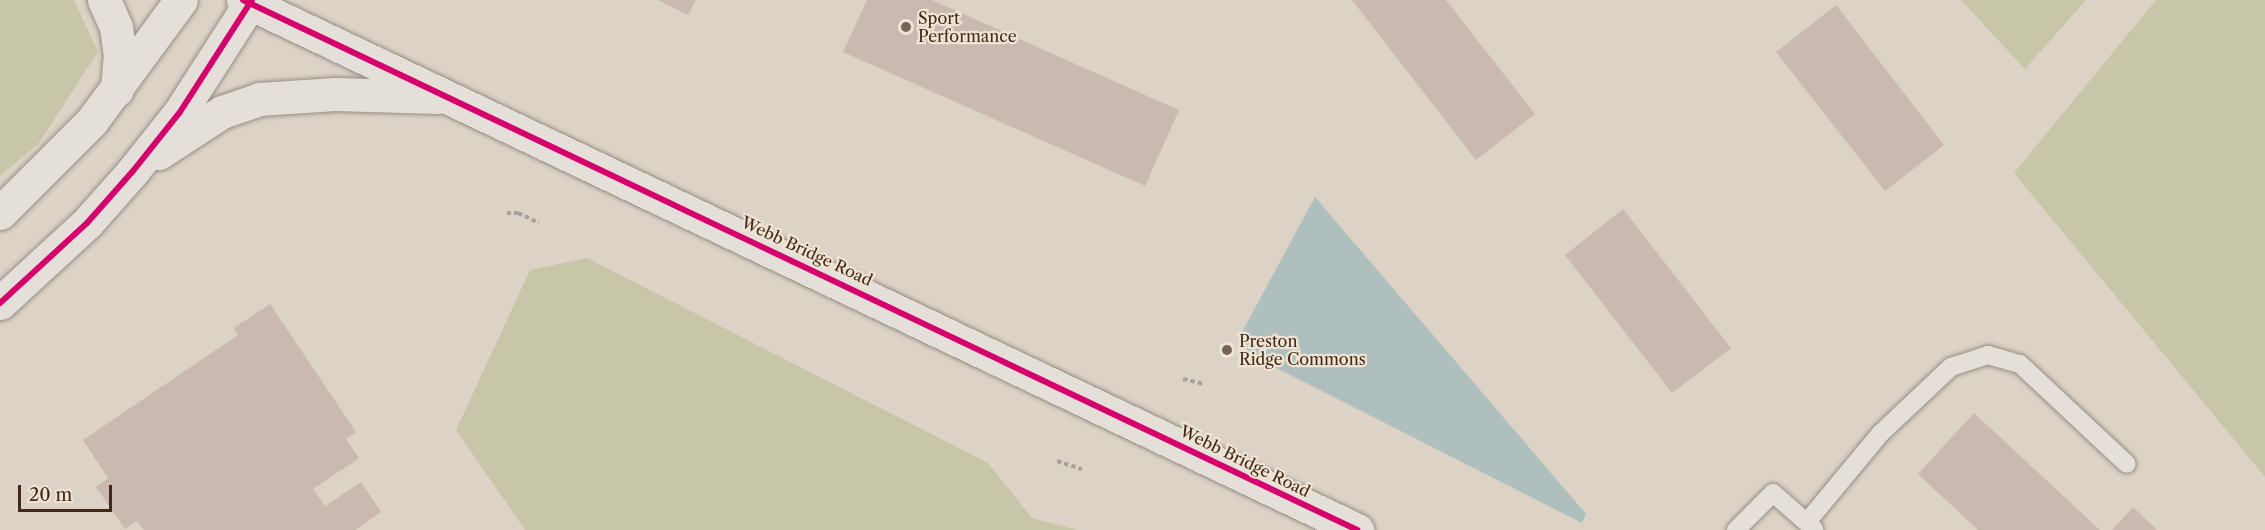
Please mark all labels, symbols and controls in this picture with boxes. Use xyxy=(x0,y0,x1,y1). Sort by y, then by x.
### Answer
place label: Sport Performance xyxy=(918,8,1017,46)
marker: Sport Performance xyxy=(899,20,913,34)
street label: Webb Bridge Road xyxy=(738,212,876,290)
place label: Preston Ridge Commons xyxy=(1239,331,1366,369)
marker: Preston Ridge Commons xyxy=(1220,343,1234,357)
street label: Webb Bridge Road xyxy=(1177,421,1313,501)
scale bar xyxy=(21,473,116,511)
text: 20 m xyxy=(29,484,72,506)

